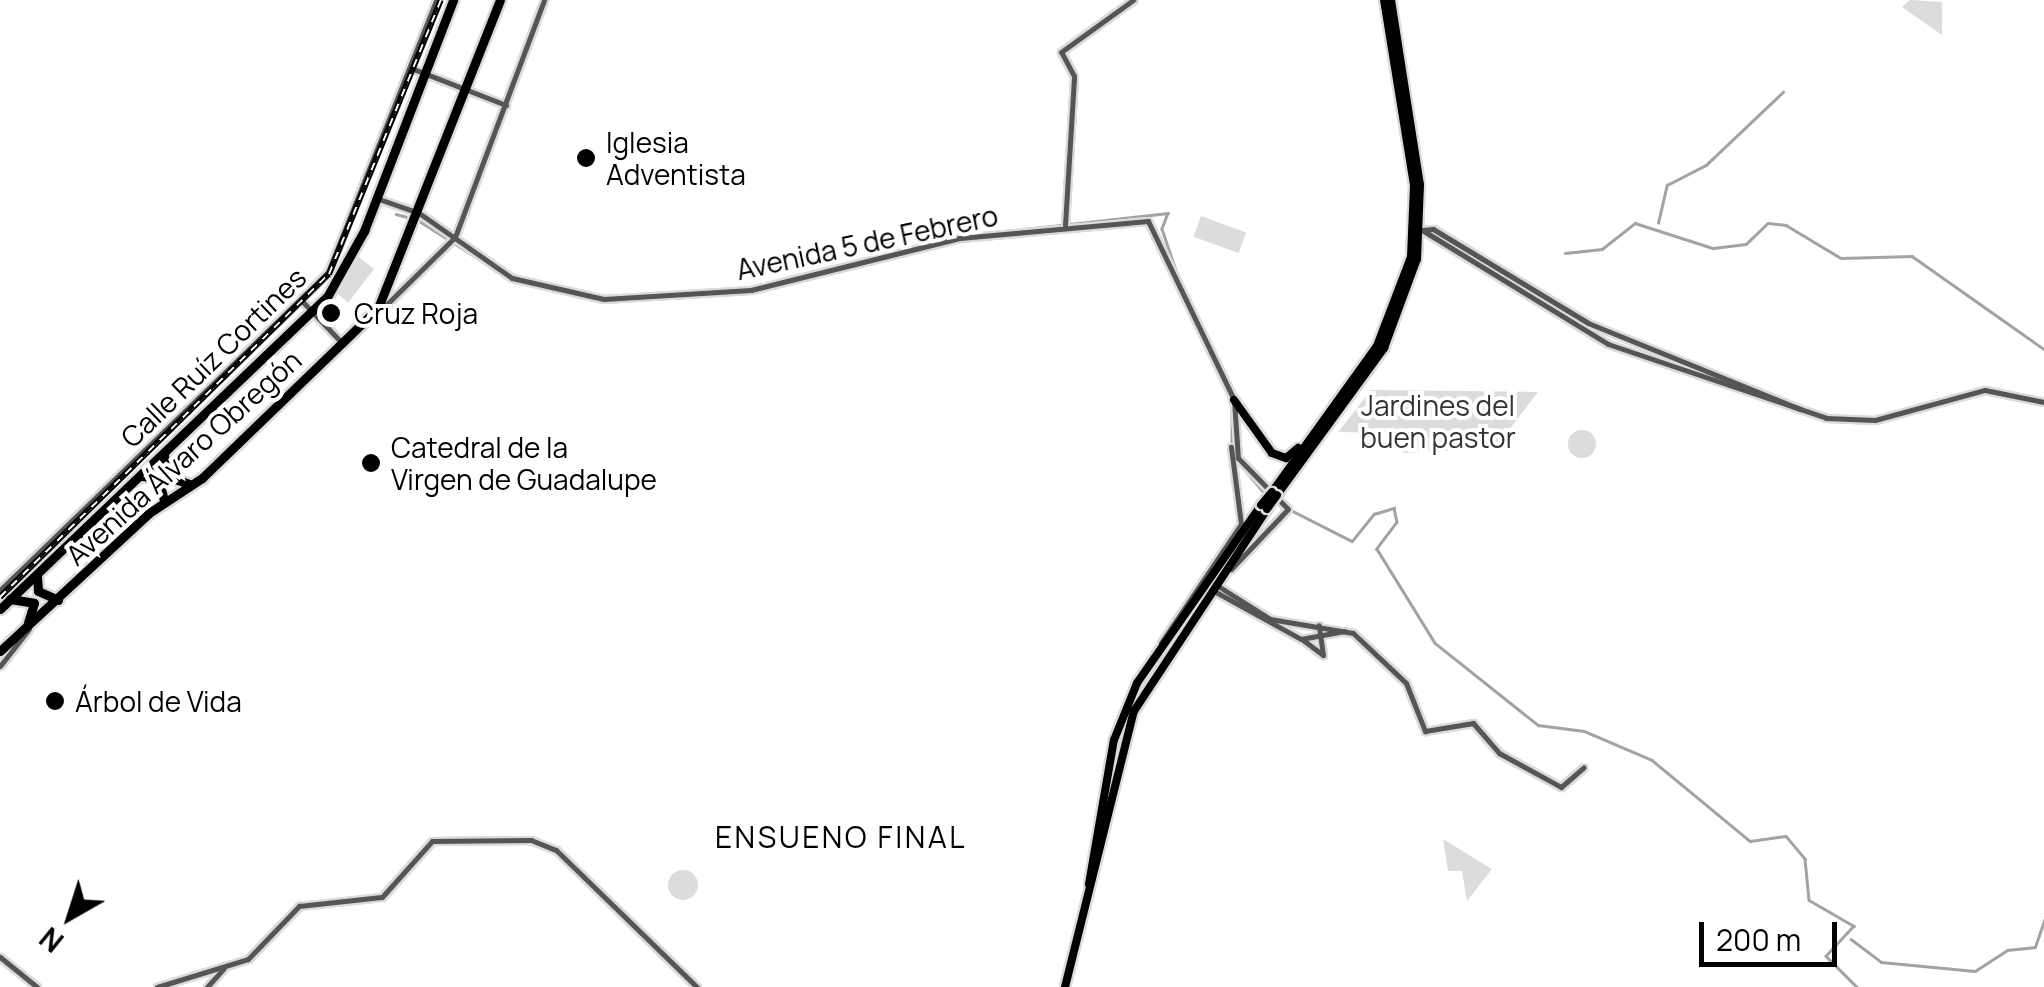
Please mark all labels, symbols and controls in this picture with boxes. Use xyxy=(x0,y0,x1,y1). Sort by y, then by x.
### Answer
place label: Iglesia Adventista xyxy=(606,125,746,191)
marker: Iglesia Adventista xyxy=(575,147,597,169)
street label: Avenida 5 de Febrero xyxy=(733,198,1001,286)
street label: Calle Ruíz Cortines xyxy=(114,260,312,454)
place label: Cruz Roja xyxy=(354,296,478,330)
marker: Cruz Roja xyxy=(318,300,344,326)
street label: Avenida Álvaro Obregón xyxy=(58,342,308,572)
park label: Jardines del buen pastor xyxy=(1360,388,1516,454)
place label: Catedral de la Virgen de Guadalupe xyxy=(391,430,657,496)
marker: Catedral de la Virgen de Guadalupe xyxy=(360,452,382,474)
place label: Árbol de Vida xyxy=(75,684,242,718)
marker: Árbol de Vida xyxy=(44,690,66,712)
district label: ENSUENO FINAL xyxy=(715,819,967,855)
north arrow xyxy=(20,867,120,967)
scale bar xyxy=(1704,902,1842,964)
text: N xyxy=(31,919,71,961)
text: 200 m xyxy=(1716,919,1801,960)

